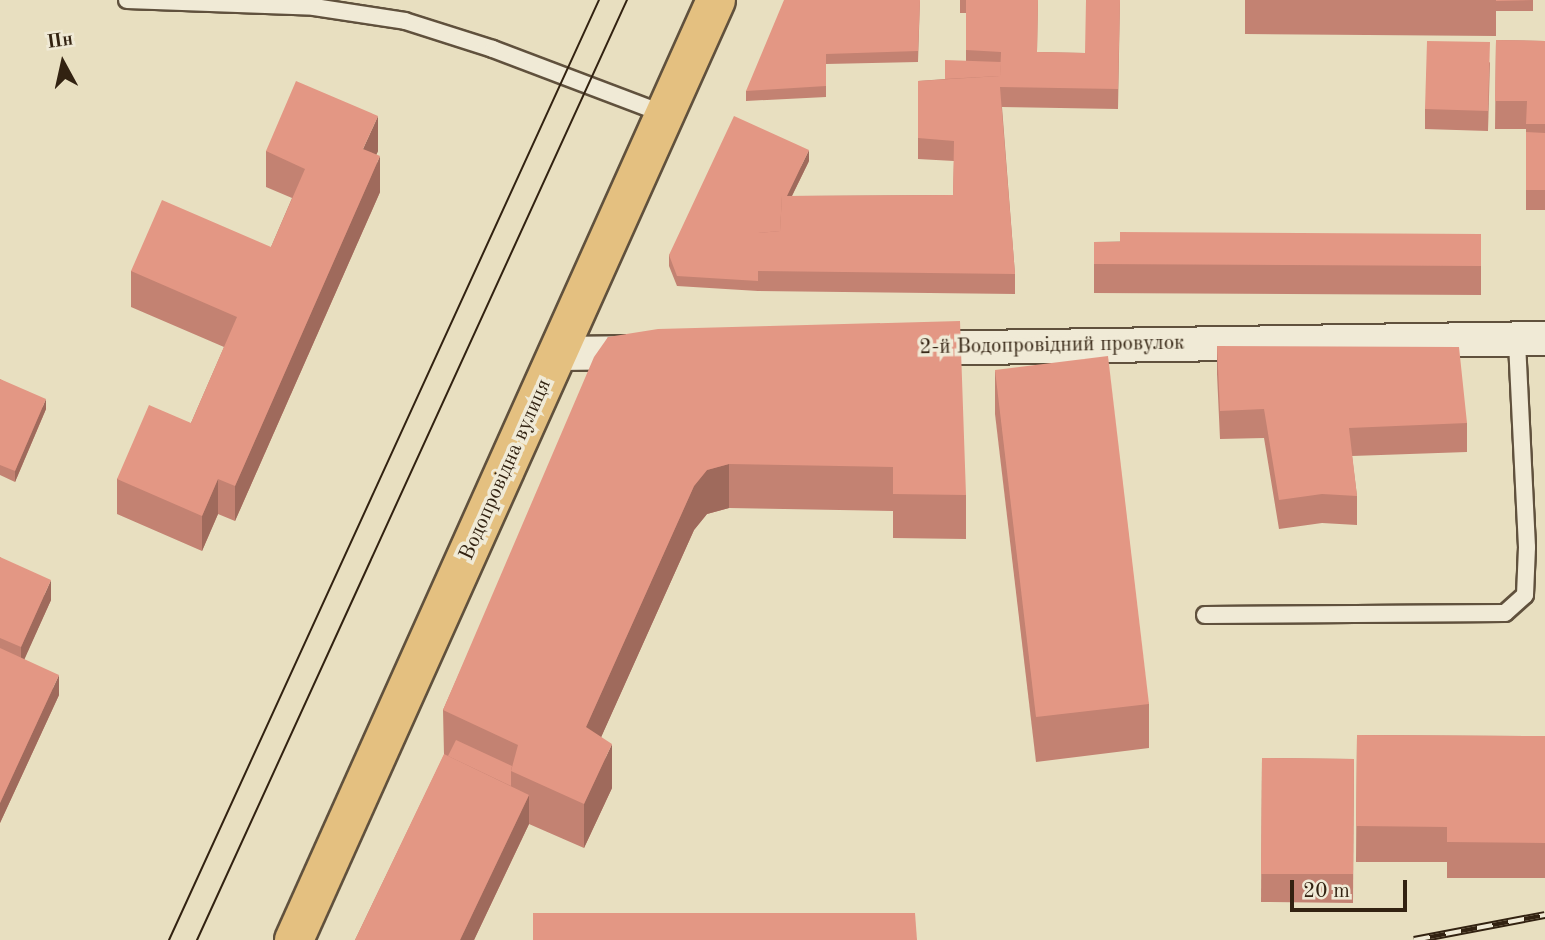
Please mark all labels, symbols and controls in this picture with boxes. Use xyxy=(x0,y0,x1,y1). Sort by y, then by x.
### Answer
north arrow xyxy=(28,28,98,98)
text: Пн xyxy=(46,30,74,53)
street label: 2-й Водопровідний провулок xyxy=(919,331,1185,361)
street label: Водопровідна вулиця xyxy=(455,375,557,565)
scale bar xyxy=(1293,866,1410,910)
text: 20 m xyxy=(1303,881,1350,902)

